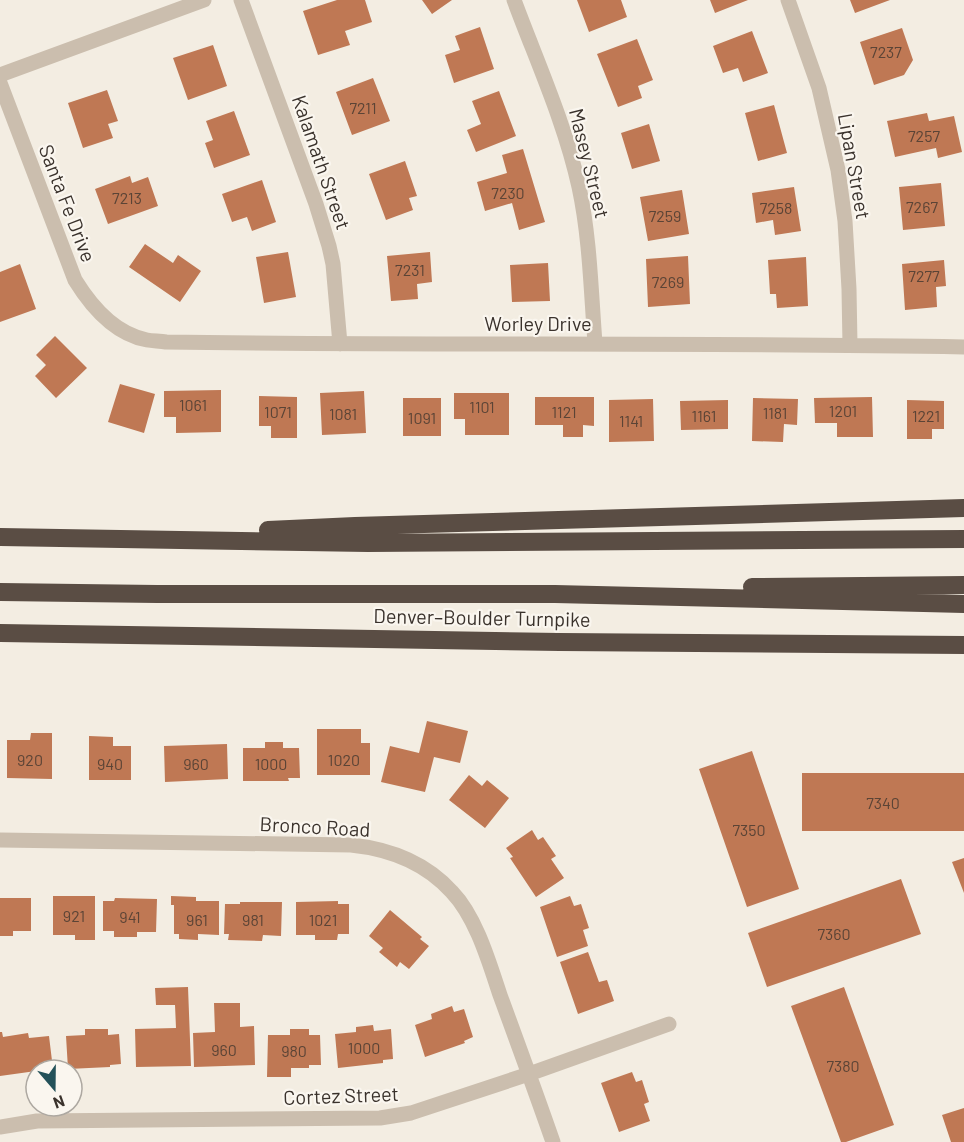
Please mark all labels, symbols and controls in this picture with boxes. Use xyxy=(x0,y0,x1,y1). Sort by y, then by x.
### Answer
house number: 7237 xyxy=(870,42,902,61)
street label: Kalamath Street xyxy=(288,92,356,232)
house number: 7211 xyxy=(349,98,377,117)
street label: Masey Street xyxy=(565,106,615,220)
street label: Lipan Street xyxy=(834,111,876,221)
house number: 7257 xyxy=(908,126,940,145)
street label: Santa Fe Drive xyxy=(35,141,101,265)
house number: 7230 xyxy=(491,183,525,202)
house number: 7213 xyxy=(112,188,142,207)
house number: 7267 xyxy=(906,197,938,216)
house number: 7258 xyxy=(760,198,792,217)
house number: 7259 xyxy=(649,206,681,225)
house number: 7231 xyxy=(395,260,425,279)
house number: 7277 xyxy=(908,266,940,285)
house number: 7269 xyxy=(652,272,684,291)
street label: Worley Drive xyxy=(484,311,592,335)
house number: 1061 xyxy=(179,395,207,414)
house number: 1101 xyxy=(469,397,495,416)
house number: 1201 xyxy=(829,401,857,420)
house number: 1071 xyxy=(264,402,292,421)
house number: 1121 xyxy=(551,402,577,421)
house number: 1181 xyxy=(763,403,787,422)
house number: 1081 xyxy=(329,404,357,423)
house number: 1161 xyxy=(692,406,716,425)
house number: 1221 xyxy=(912,406,940,425)
house number: 1091 xyxy=(408,408,436,427)
house number: 1141 xyxy=(619,411,643,430)
street label: Denver–Boulder Turnpike xyxy=(373,603,591,631)
house number: 920 xyxy=(17,750,43,769)
house number: 1020 xyxy=(328,750,360,769)
house number: 940 xyxy=(97,754,123,773)
house number: 960 xyxy=(183,754,209,773)
house number: 1000 xyxy=(255,754,287,773)
house number: 7340 xyxy=(866,793,900,812)
street label: Bronco Road xyxy=(259,811,371,841)
house number: 7350 xyxy=(732,820,766,839)
house number: 921 xyxy=(63,906,85,925)
house number: 941 xyxy=(119,907,141,926)
house number: 961 xyxy=(186,910,208,929)
house number: 981 xyxy=(242,910,264,929)
house number: 1021 xyxy=(309,910,337,929)
house number: 7360 xyxy=(817,924,851,943)
house number: 1000 xyxy=(348,1038,380,1057)
house number: 960 xyxy=(211,1040,237,1059)
house number: 980 xyxy=(281,1041,307,1060)
house number: 7380 xyxy=(826,1056,860,1075)
north arrow xyxy=(24,1058,84,1118)
street label: Cortez Street xyxy=(283,1081,399,1109)
text: N xyxy=(51,1092,68,1113)

